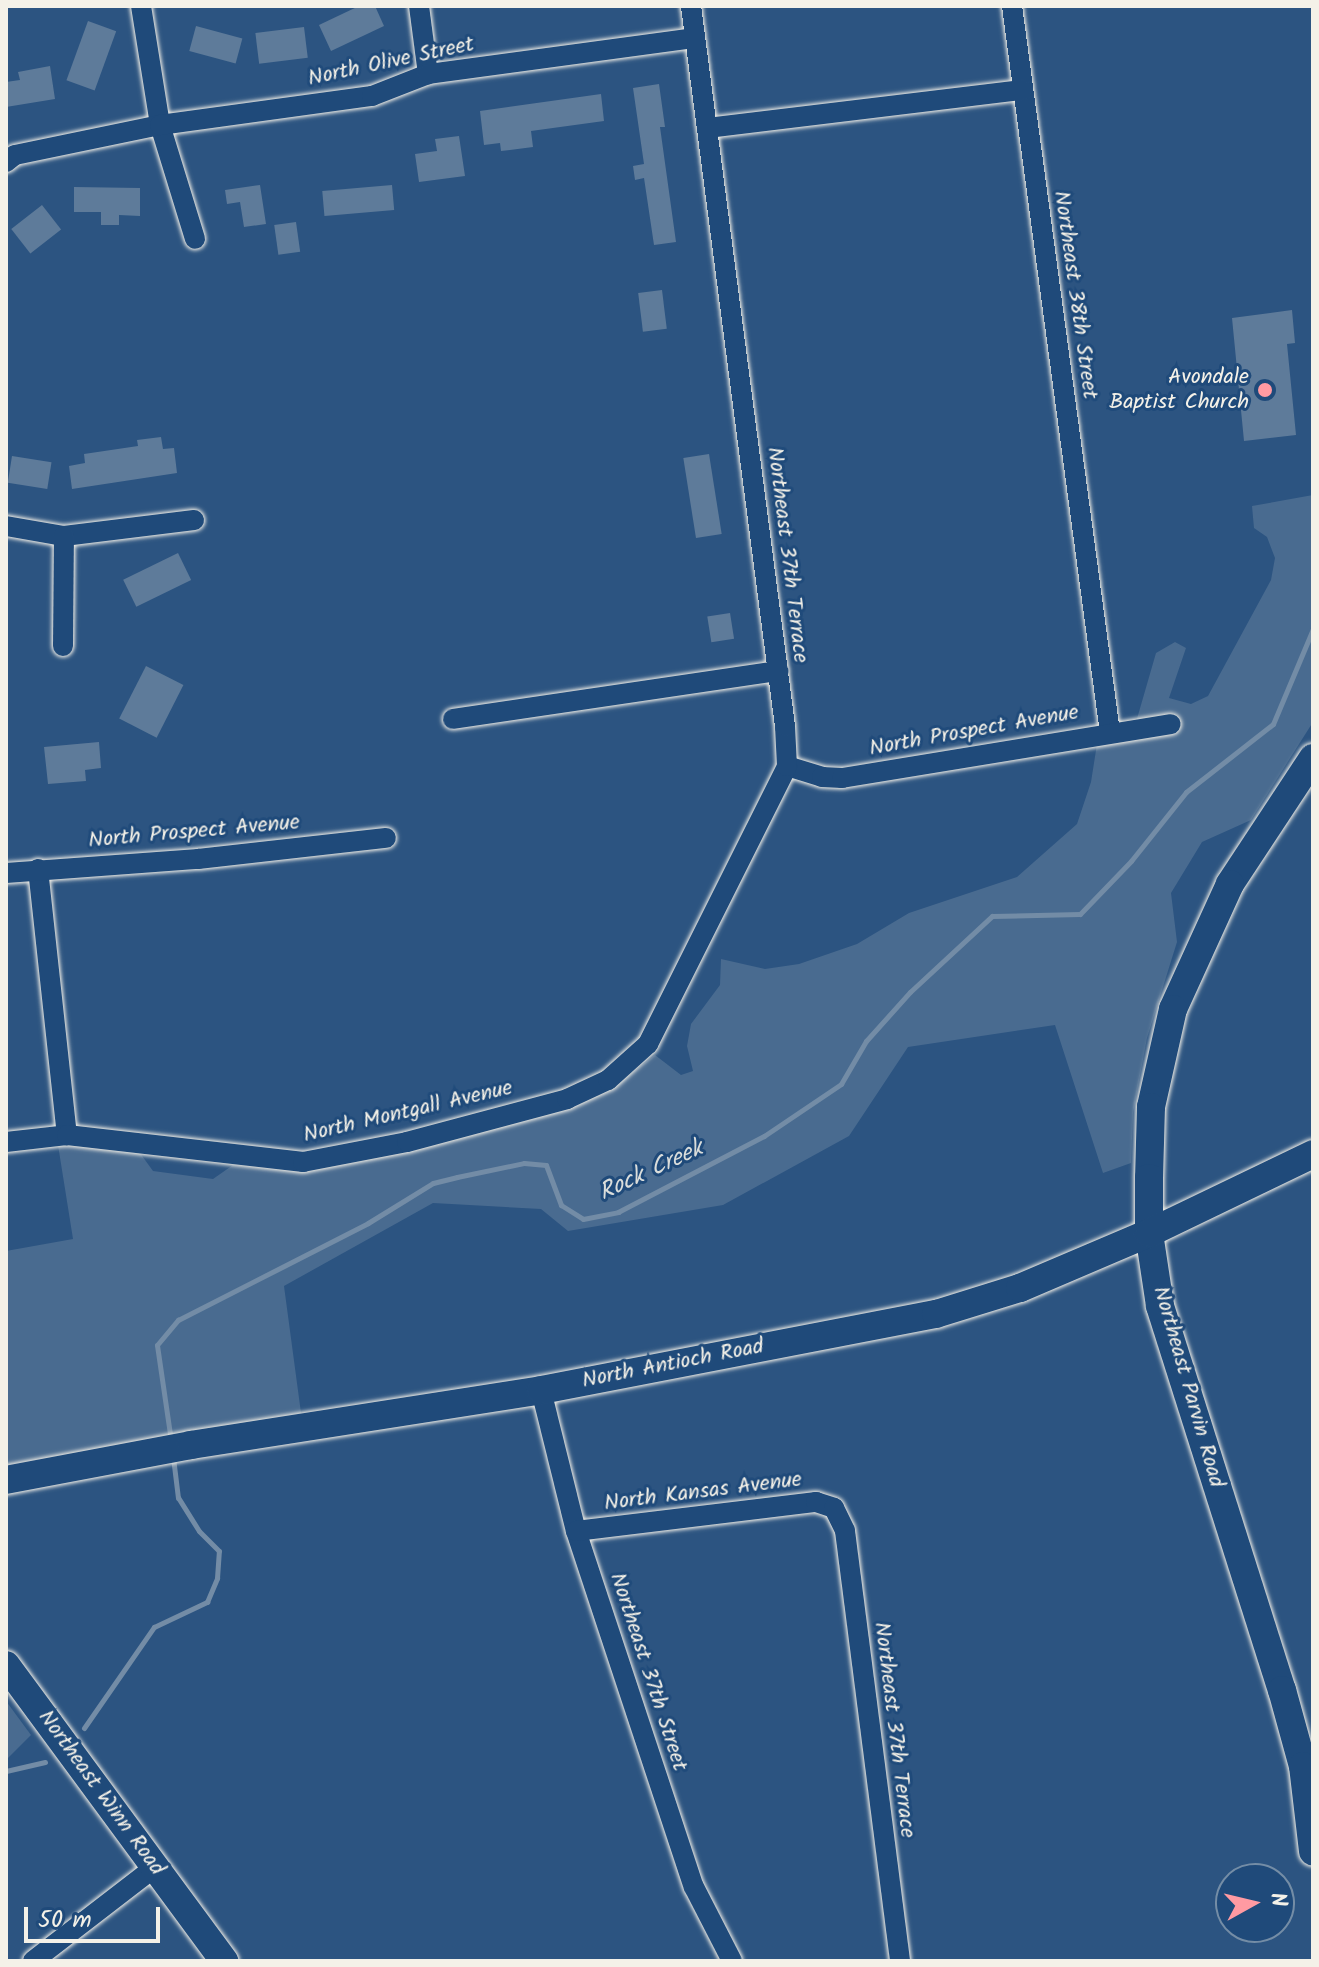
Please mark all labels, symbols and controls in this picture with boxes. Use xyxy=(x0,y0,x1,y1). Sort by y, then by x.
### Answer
street label: North Olive Street xyxy=(306,32,476,92)
street label: Northeast 38th Street xyxy=(1047,189,1103,401)
place label: Avondale Baptist Church xyxy=(1109,364,1249,416)
marker: Avondale Baptist Church xyxy=(1256,381,1274,399)
street label: Northeast 37th Terrace xyxy=(761,445,813,665)
street label: North Prospect Avenue xyxy=(867,700,1081,762)
street label: North Prospect Avenue xyxy=(87,810,301,854)
street label: North Montgall Avenue xyxy=(301,1075,515,1149)
water label: Rock Creek xyxy=(594,1134,708,1208)
street label: Northeast Parvin Road xyxy=(1147,1283,1229,1491)
street label: North Antioch Road xyxy=(580,1333,766,1395)
street label: North Kansas Avenue xyxy=(603,1467,803,1517)
street label: Northeast 37th Street xyxy=(603,1569,693,1775)
street label: Northeast 37th Terrace xyxy=(868,1620,920,1840)
street label: Northeast Winn Road xyxy=(32,1705,170,1881)
north arrow xyxy=(1215,1863,1295,1943)
scale bar xyxy=(28,1891,164,1941)
text: N xyxy=(1259,1891,1296,1909)
text: 50 m xyxy=(38,1901,92,1940)

